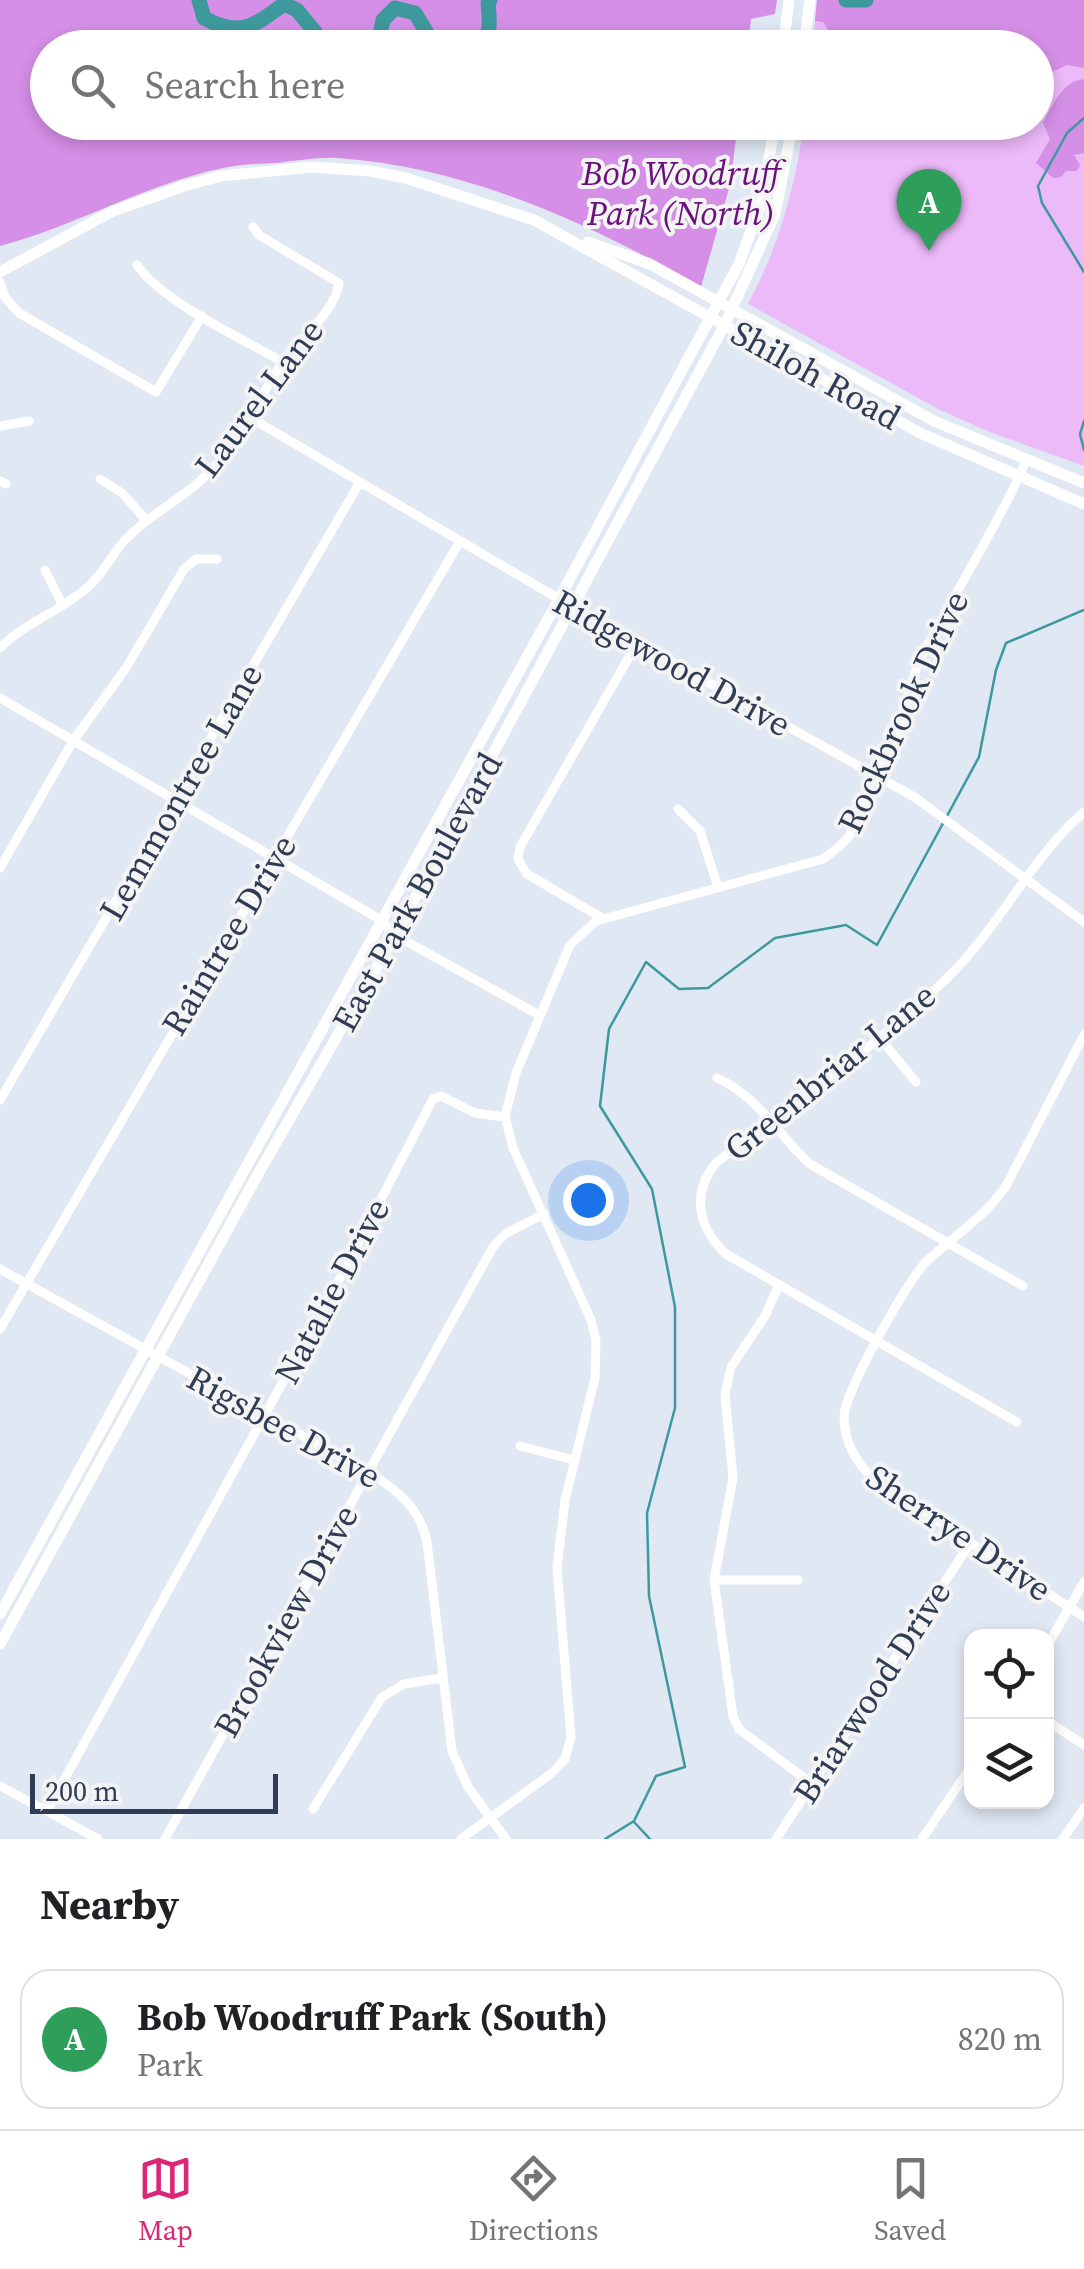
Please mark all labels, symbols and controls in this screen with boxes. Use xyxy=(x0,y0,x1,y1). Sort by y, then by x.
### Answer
search box xyxy=(30,30,1054,140)
icon: search xyxy=(65,58,120,113)
text: Search here xyxy=(145,59,345,111)
park label: Bob Woodruff Park (North) xyxy=(580,149,787,237)
pin: A xyxy=(896,168,962,251)
street label: Laurel Lane xyxy=(184,309,334,487)
street label: Shiloh Road xyxy=(723,309,909,441)
street label: Ridgewood Drive xyxy=(545,578,799,748)
street label: Rockbrook Drive xyxy=(826,583,980,841)
street label: Lemmontree Lane xyxy=(88,655,274,929)
street label: East Park Boulevard xyxy=(320,744,514,1040)
street label: Raintree Drive xyxy=(150,826,308,1044)
street label: Greenbriar Lane xyxy=(714,972,946,1172)
your location xyxy=(563,1175,614,1226)
street label: Natalie Drive xyxy=(263,1190,401,1392)
street label: Rigsbee Drive xyxy=(179,1354,389,1500)
street label: Sherrye Drive xyxy=(857,1453,1061,1613)
street label: Brookview Drive xyxy=(202,1496,370,1746)
street label: Briarwood Drive xyxy=(782,1571,962,1813)
map controls xyxy=(964,1629,1054,1809)
button: locate xyxy=(964,1629,1054,1719)
button: layers xyxy=(964,1719,1054,1809)
scale bar xyxy=(30,1769,278,1814)
text: 200 m xyxy=(45,1772,119,1810)
text: Nearby xyxy=(40,1875,179,1933)
text: Bob Woodruff Park (South) xyxy=(137,1991,608,2043)
text: A xyxy=(64,2017,85,2061)
text: 820 m xyxy=(958,2017,1042,2061)
text: Park xyxy=(137,2043,203,2087)
tab: Map xyxy=(138,2151,193,2249)
tab: Directions xyxy=(469,2151,598,2249)
tab: Saved xyxy=(874,2151,946,2249)

